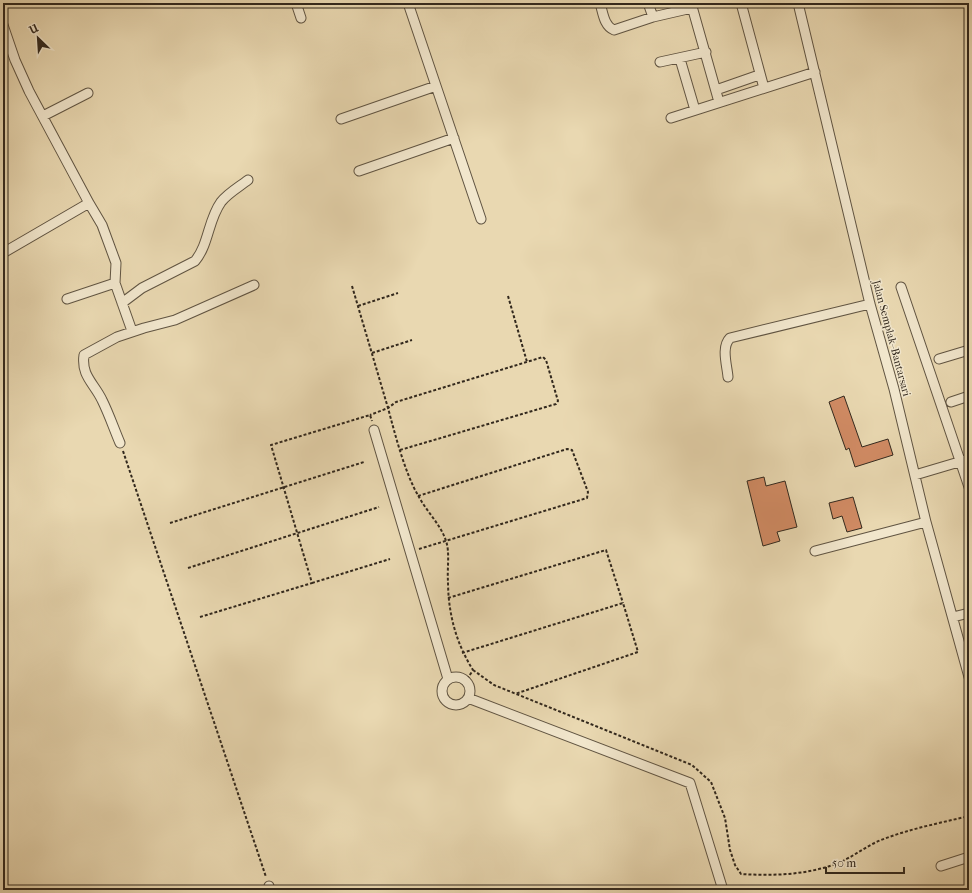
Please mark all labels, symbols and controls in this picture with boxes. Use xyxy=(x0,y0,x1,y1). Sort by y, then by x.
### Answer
north arrow xyxy=(18,18,58,58)
text: U xyxy=(26,22,41,38)
street label: Jalan Semplak–Bantarsari xyxy=(869,278,914,398)
scale bar xyxy=(826,849,904,875)
text: 50 m xyxy=(832,856,856,870)

